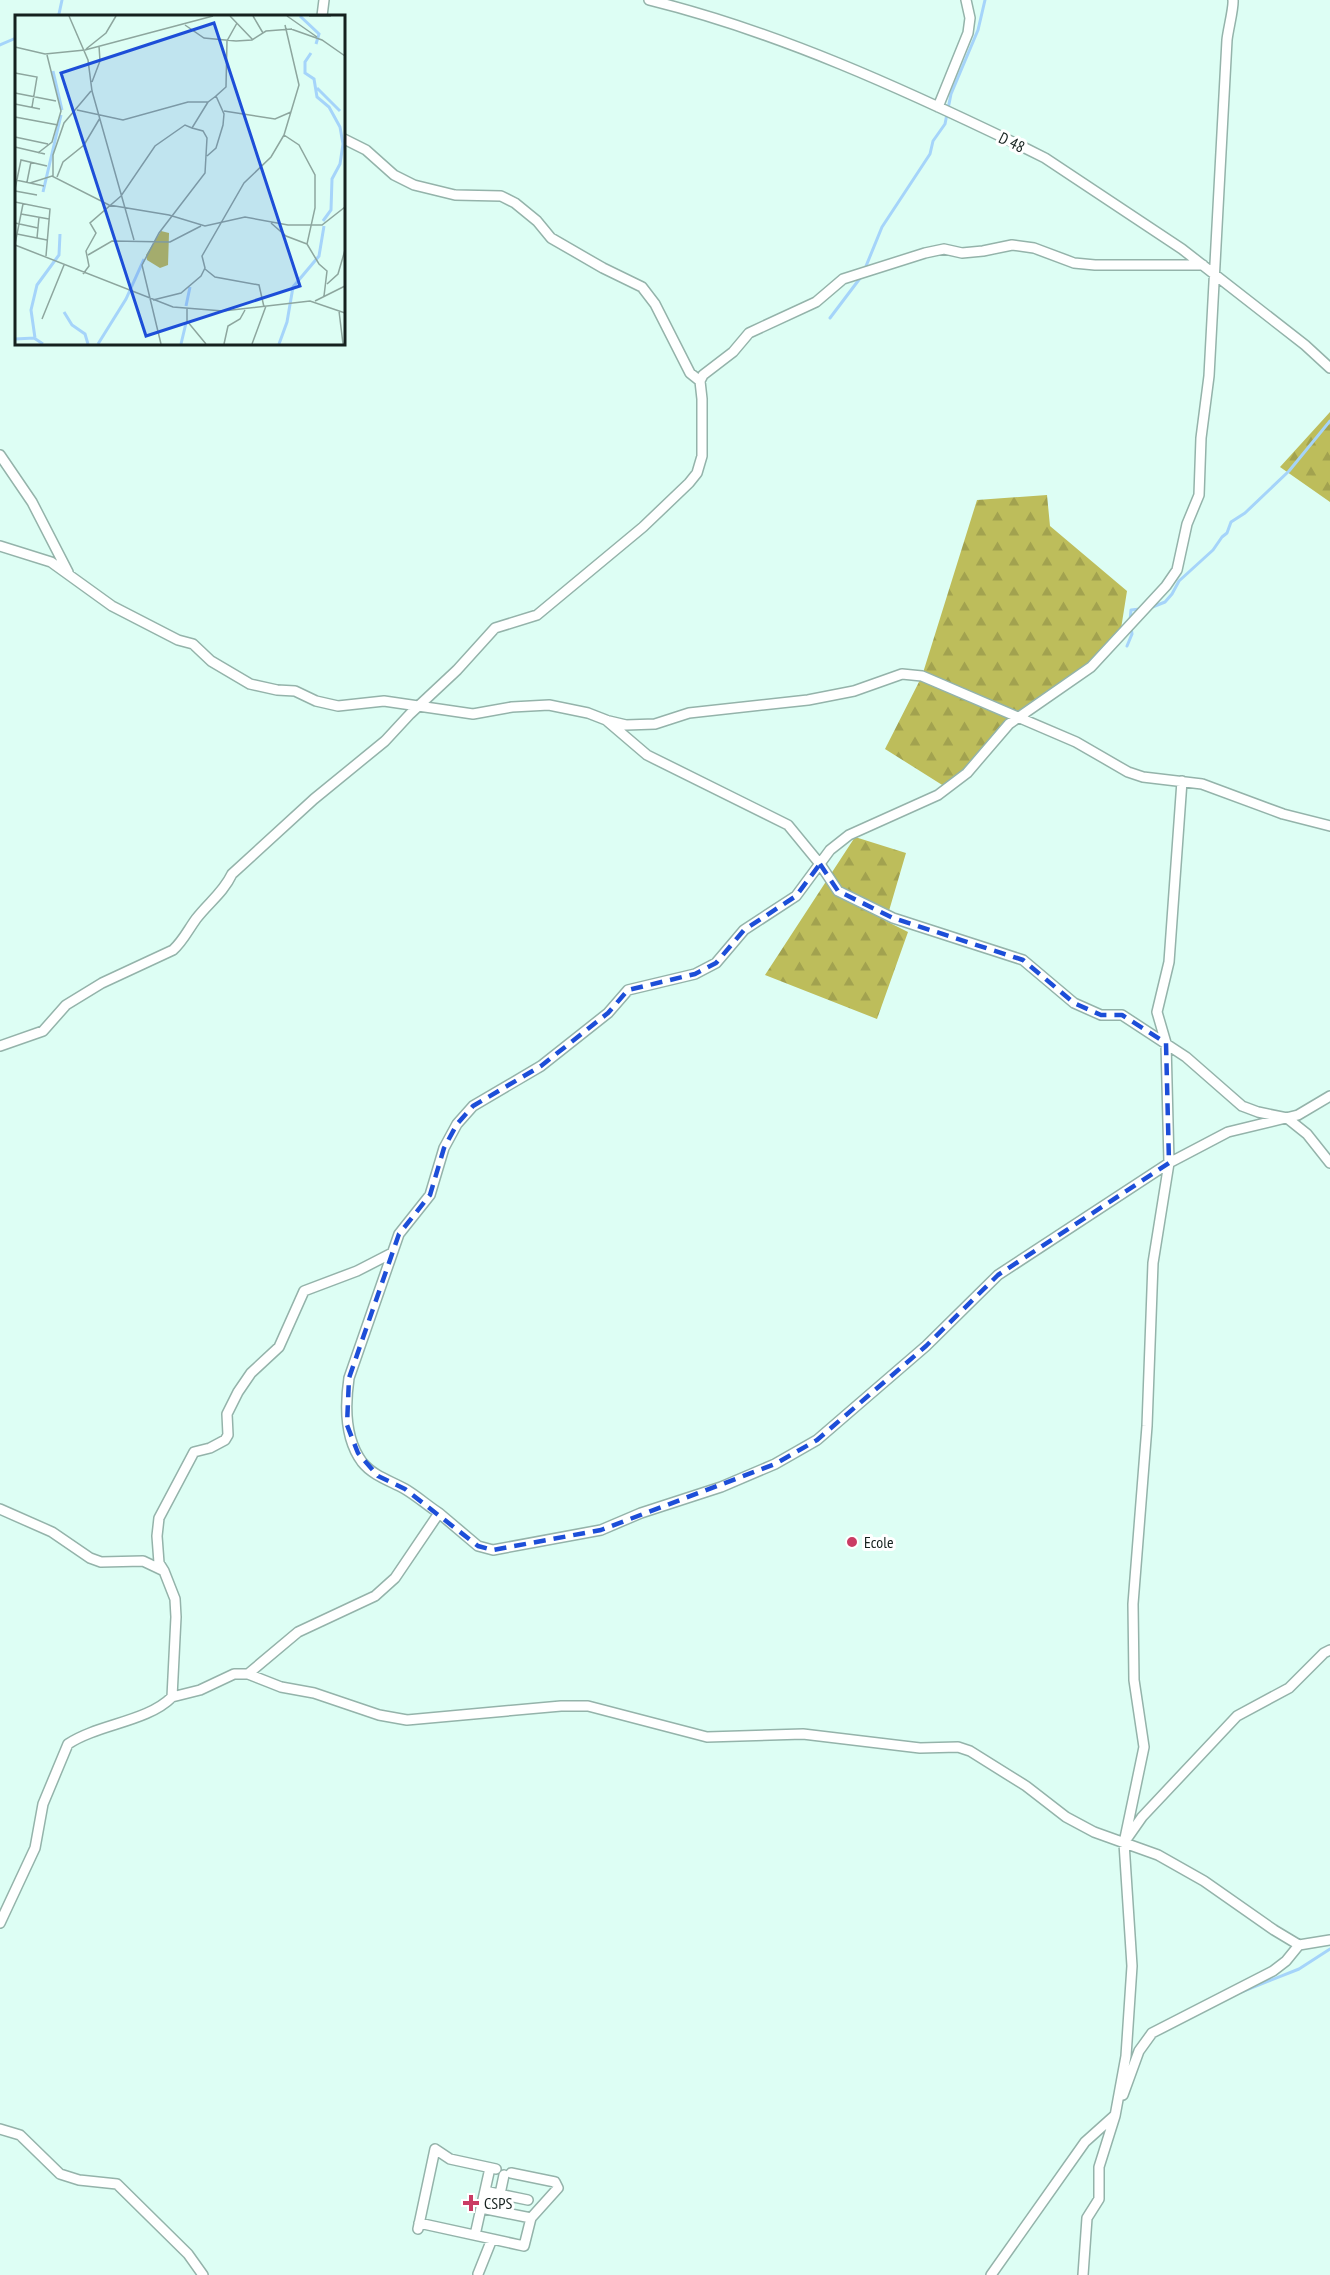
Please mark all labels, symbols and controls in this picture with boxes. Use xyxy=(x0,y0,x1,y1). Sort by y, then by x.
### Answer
inset map xyxy=(15,15,345,345)
street label: D 48 xyxy=(996,127,1028,157)
place label: Ecole xyxy=(864,1532,894,1552)
marker: Ecole xyxy=(845,1535,859,1549)
place label: CSPS xyxy=(484,2193,512,2213)
marker: CSPS xyxy=(462,2194,480,2212)

